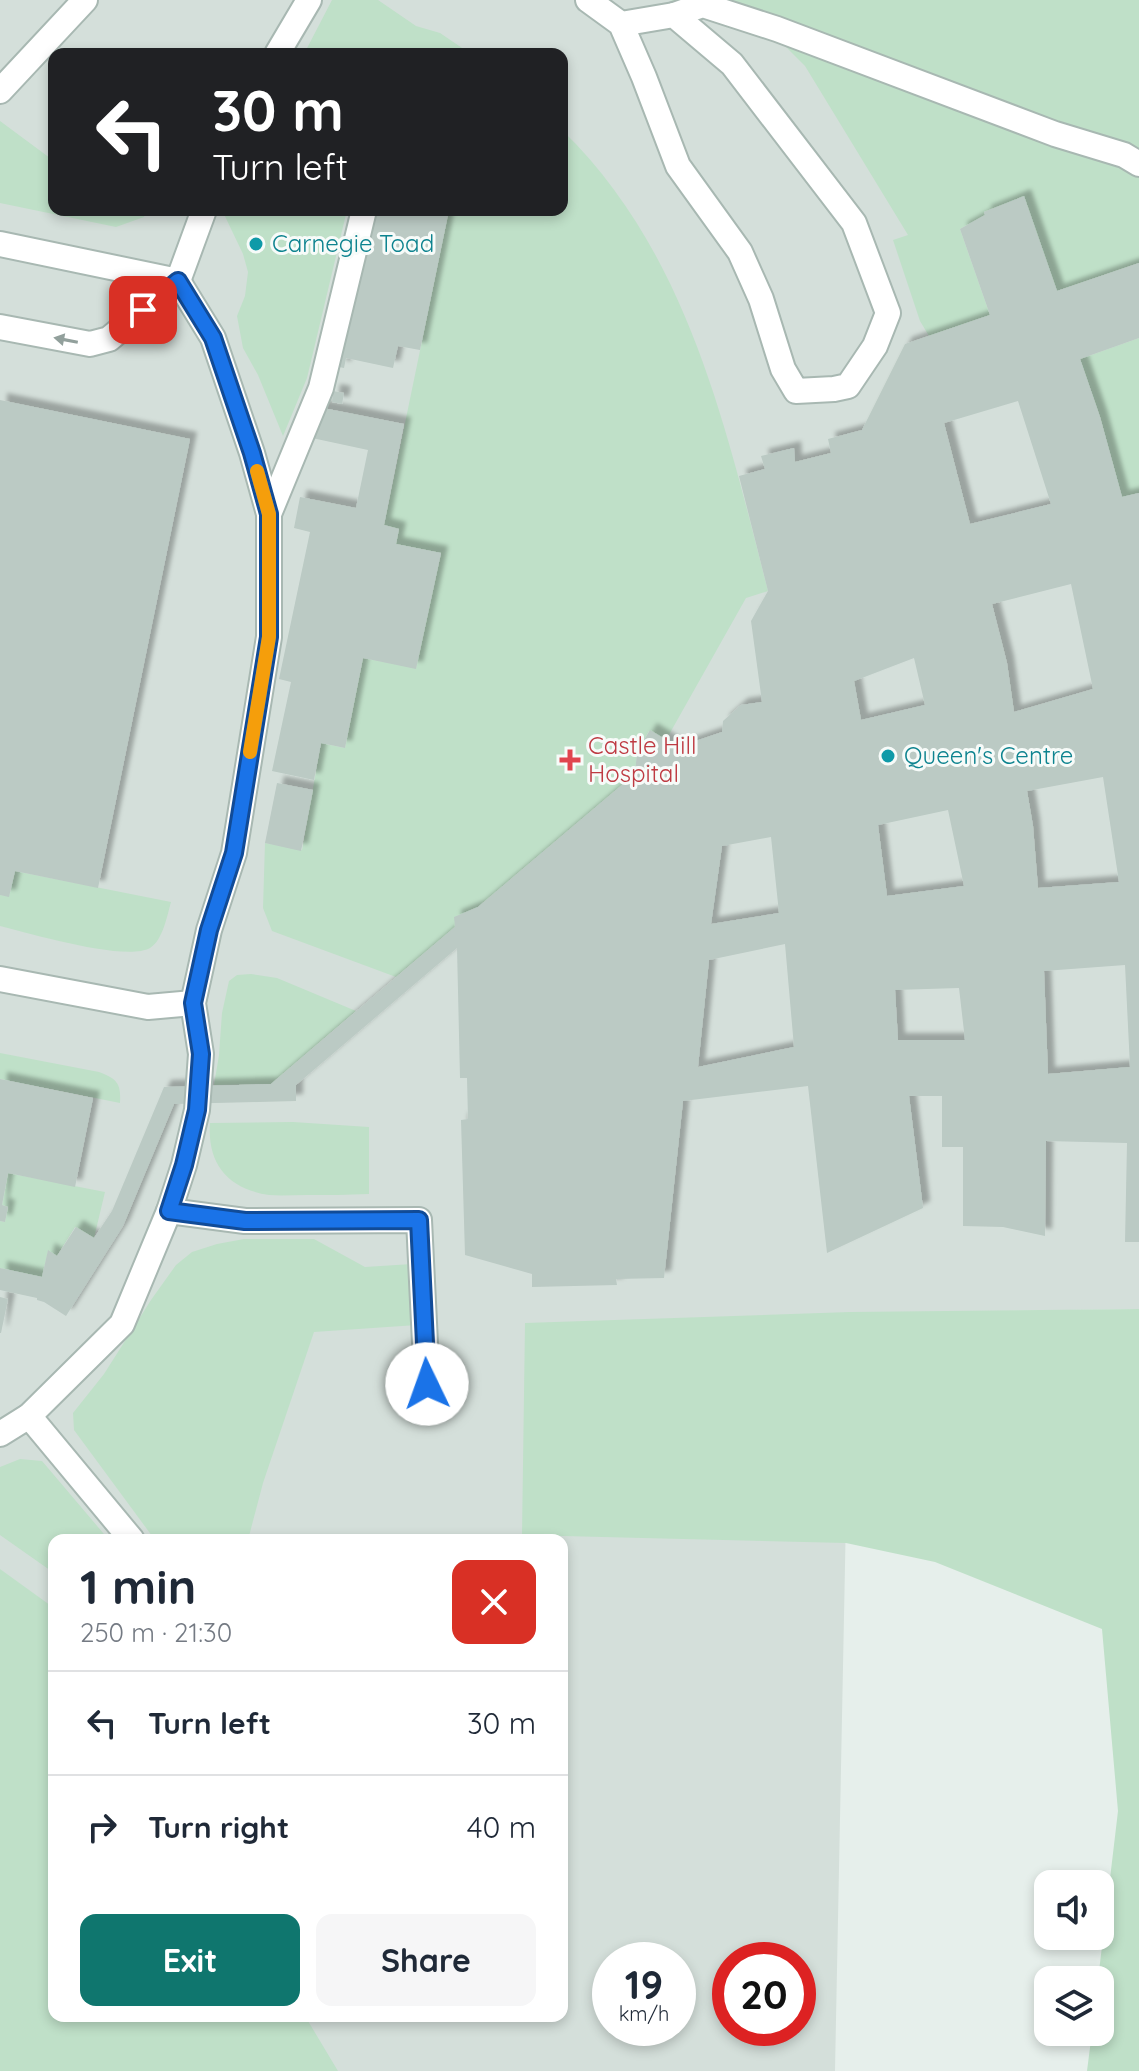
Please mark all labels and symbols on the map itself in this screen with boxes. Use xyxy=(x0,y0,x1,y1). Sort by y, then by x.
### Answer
place label: Carnegie Toad xyxy=(272,228,434,258)
marker: Carnegie Toad xyxy=(247,235,265,253)
pin xyxy=(109,276,177,344)
one-way arrow xyxy=(53,333,78,345)
place label: Castle Hill Hospital xyxy=(588,730,696,788)
place label: Queen's Centre xyxy=(904,740,1073,770)
marker: Queen's Centre xyxy=(879,747,897,765)
marker: Castle Hill Hospital xyxy=(559,749,581,771)
position arrow xyxy=(385,1342,469,1426)
speed limit sign: 20 xyxy=(712,1942,816,2046)

